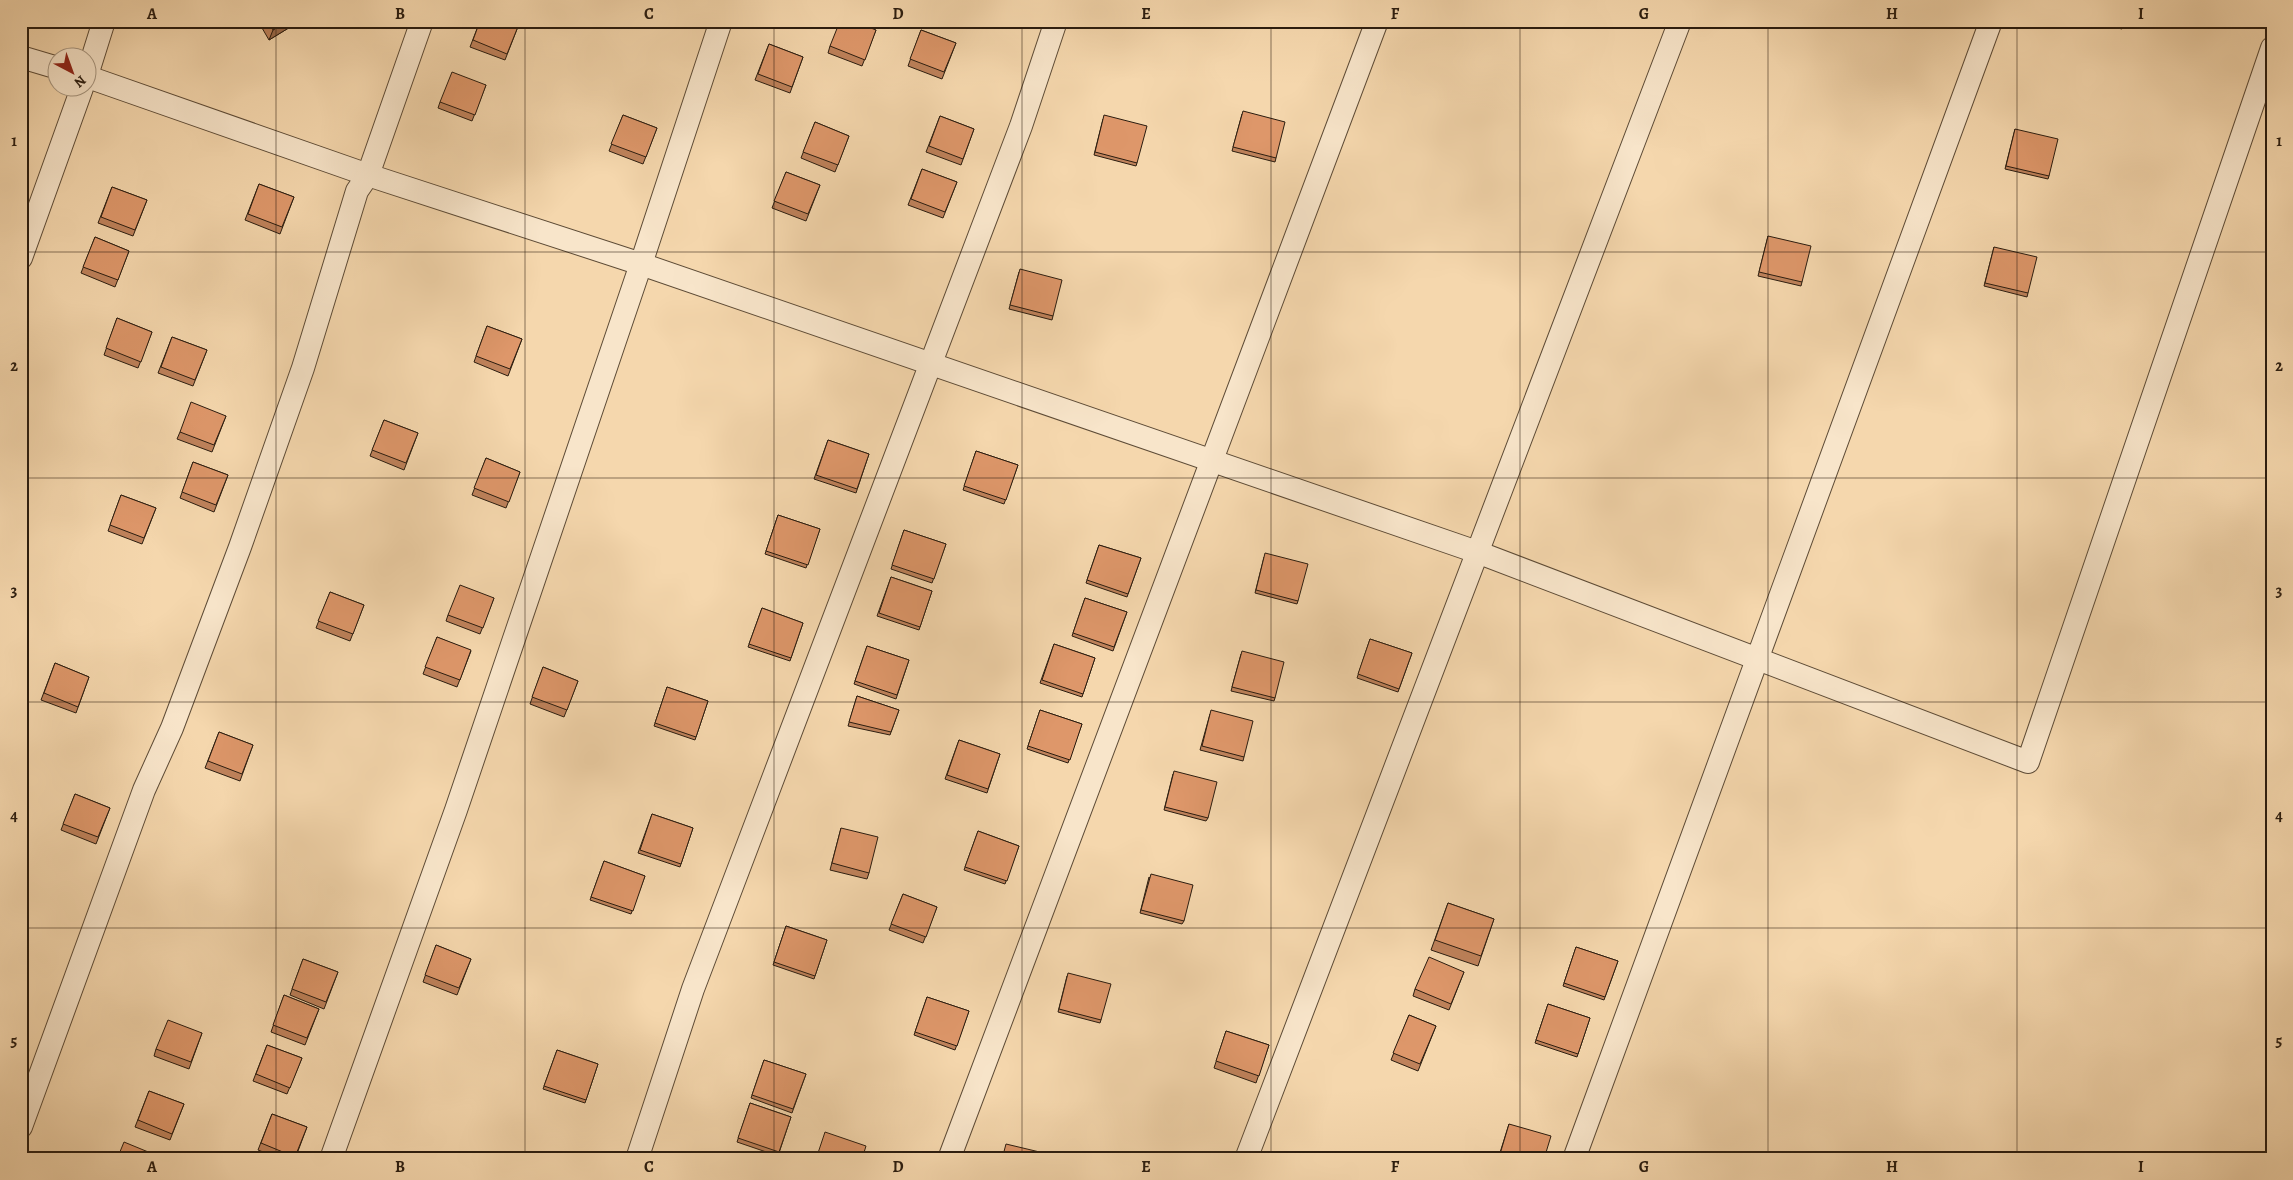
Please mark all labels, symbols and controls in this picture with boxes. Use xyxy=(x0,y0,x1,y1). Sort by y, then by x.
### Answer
text: A xyxy=(146,3,158,25)
text: B xyxy=(395,3,405,25)
text: C xyxy=(644,3,654,25)
text: D xyxy=(892,3,904,25)
text: E xyxy=(1141,3,1151,25)
text: F xyxy=(1391,3,1400,25)
text: G xyxy=(1639,3,1649,25)
text: H xyxy=(1886,3,1898,25)
text: I xyxy=(2138,3,2144,25)
north arrow xyxy=(48,48,98,98)
text: N xyxy=(70,71,90,92)
text: 1 xyxy=(11,130,17,152)
text: 1 xyxy=(2276,130,2282,152)
text: 2 xyxy=(10,355,18,377)
text: 2 xyxy=(2275,355,2283,377)
text: 3 xyxy=(11,580,18,602)
text: 3 xyxy=(2276,580,2283,602)
text: 4 xyxy=(10,805,18,827)
text: 4 xyxy=(2275,805,2283,827)
text: 5 xyxy=(11,1030,18,1052)
text: 5 xyxy=(2276,1030,2283,1052)
text: A xyxy=(146,1156,158,1178)
text: B xyxy=(395,1156,405,1178)
text: C xyxy=(644,1156,654,1178)
text: D xyxy=(892,1156,904,1178)
text: E xyxy=(1141,1156,1151,1178)
text: F xyxy=(1391,1156,1400,1178)
text: G xyxy=(1639,1156,1649,1178)
text: H xyxy=(1886,1156,1898,1178)
text: I xyxy=(2138,1156,2144,1178)

